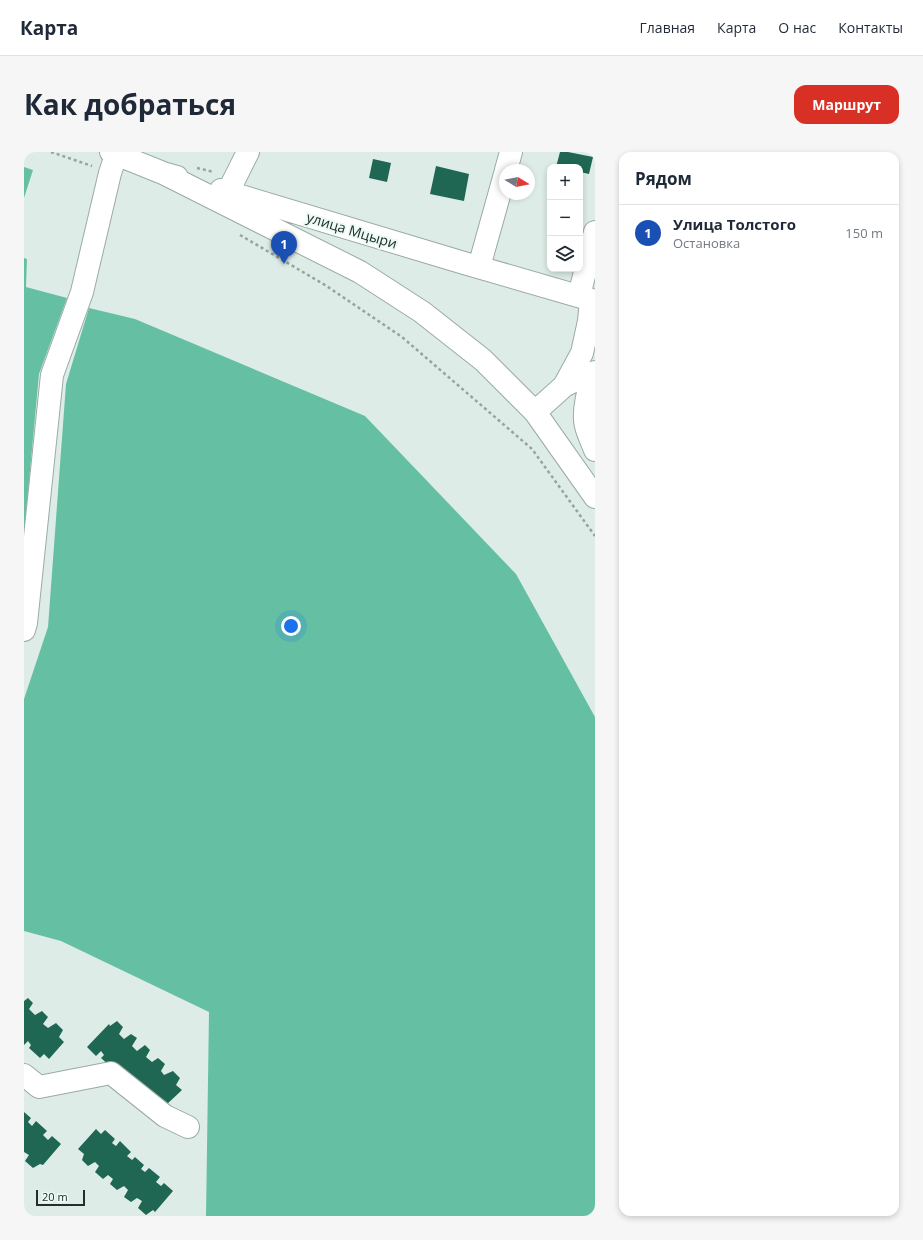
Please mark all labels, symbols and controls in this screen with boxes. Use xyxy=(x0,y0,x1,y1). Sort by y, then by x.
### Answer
text: Карта xyxy=(20,15,78,41)
text: Главная xyxy=(640,18,695,37)
text: Карта xyxy=(717,18,756,37)
text: О нас xyxy=(778,18,816,37)
text: Контакты xyxy=(838,18,903,37)
text: Как добраться xyxy=(24,85,236,123)
button: Маршрут xyxy=(794,85,899,124)
north arrow xyxy=(499,164,535,200)
map controls xyxy=(547,164,583,272)
button: + xyxy=(547,164,583,200)
text: Рядом xyxy=(635,167,692,190)
button: − xyxy=(547,200,583,236)
street label: улица Мцыри xyxy=(304,207,400,253)
text: Улица Толстого xyxy=(673,214,796,234)
text: 1 xyxy=(644,224,652,242)
text: 150 m xyxy=(845,224,883,242)
pin: 1 xyxy=(271,231,297,264)
text: Остановка xyxy=(673,234,740,252)
button: layers xyxy=(547,236,583,272)
your location xyxy=(281,616,301,636)
scale bar xyxy=(36,1188,85,1207)
text: 20 m xyxy=(42,1189,68,1204)

